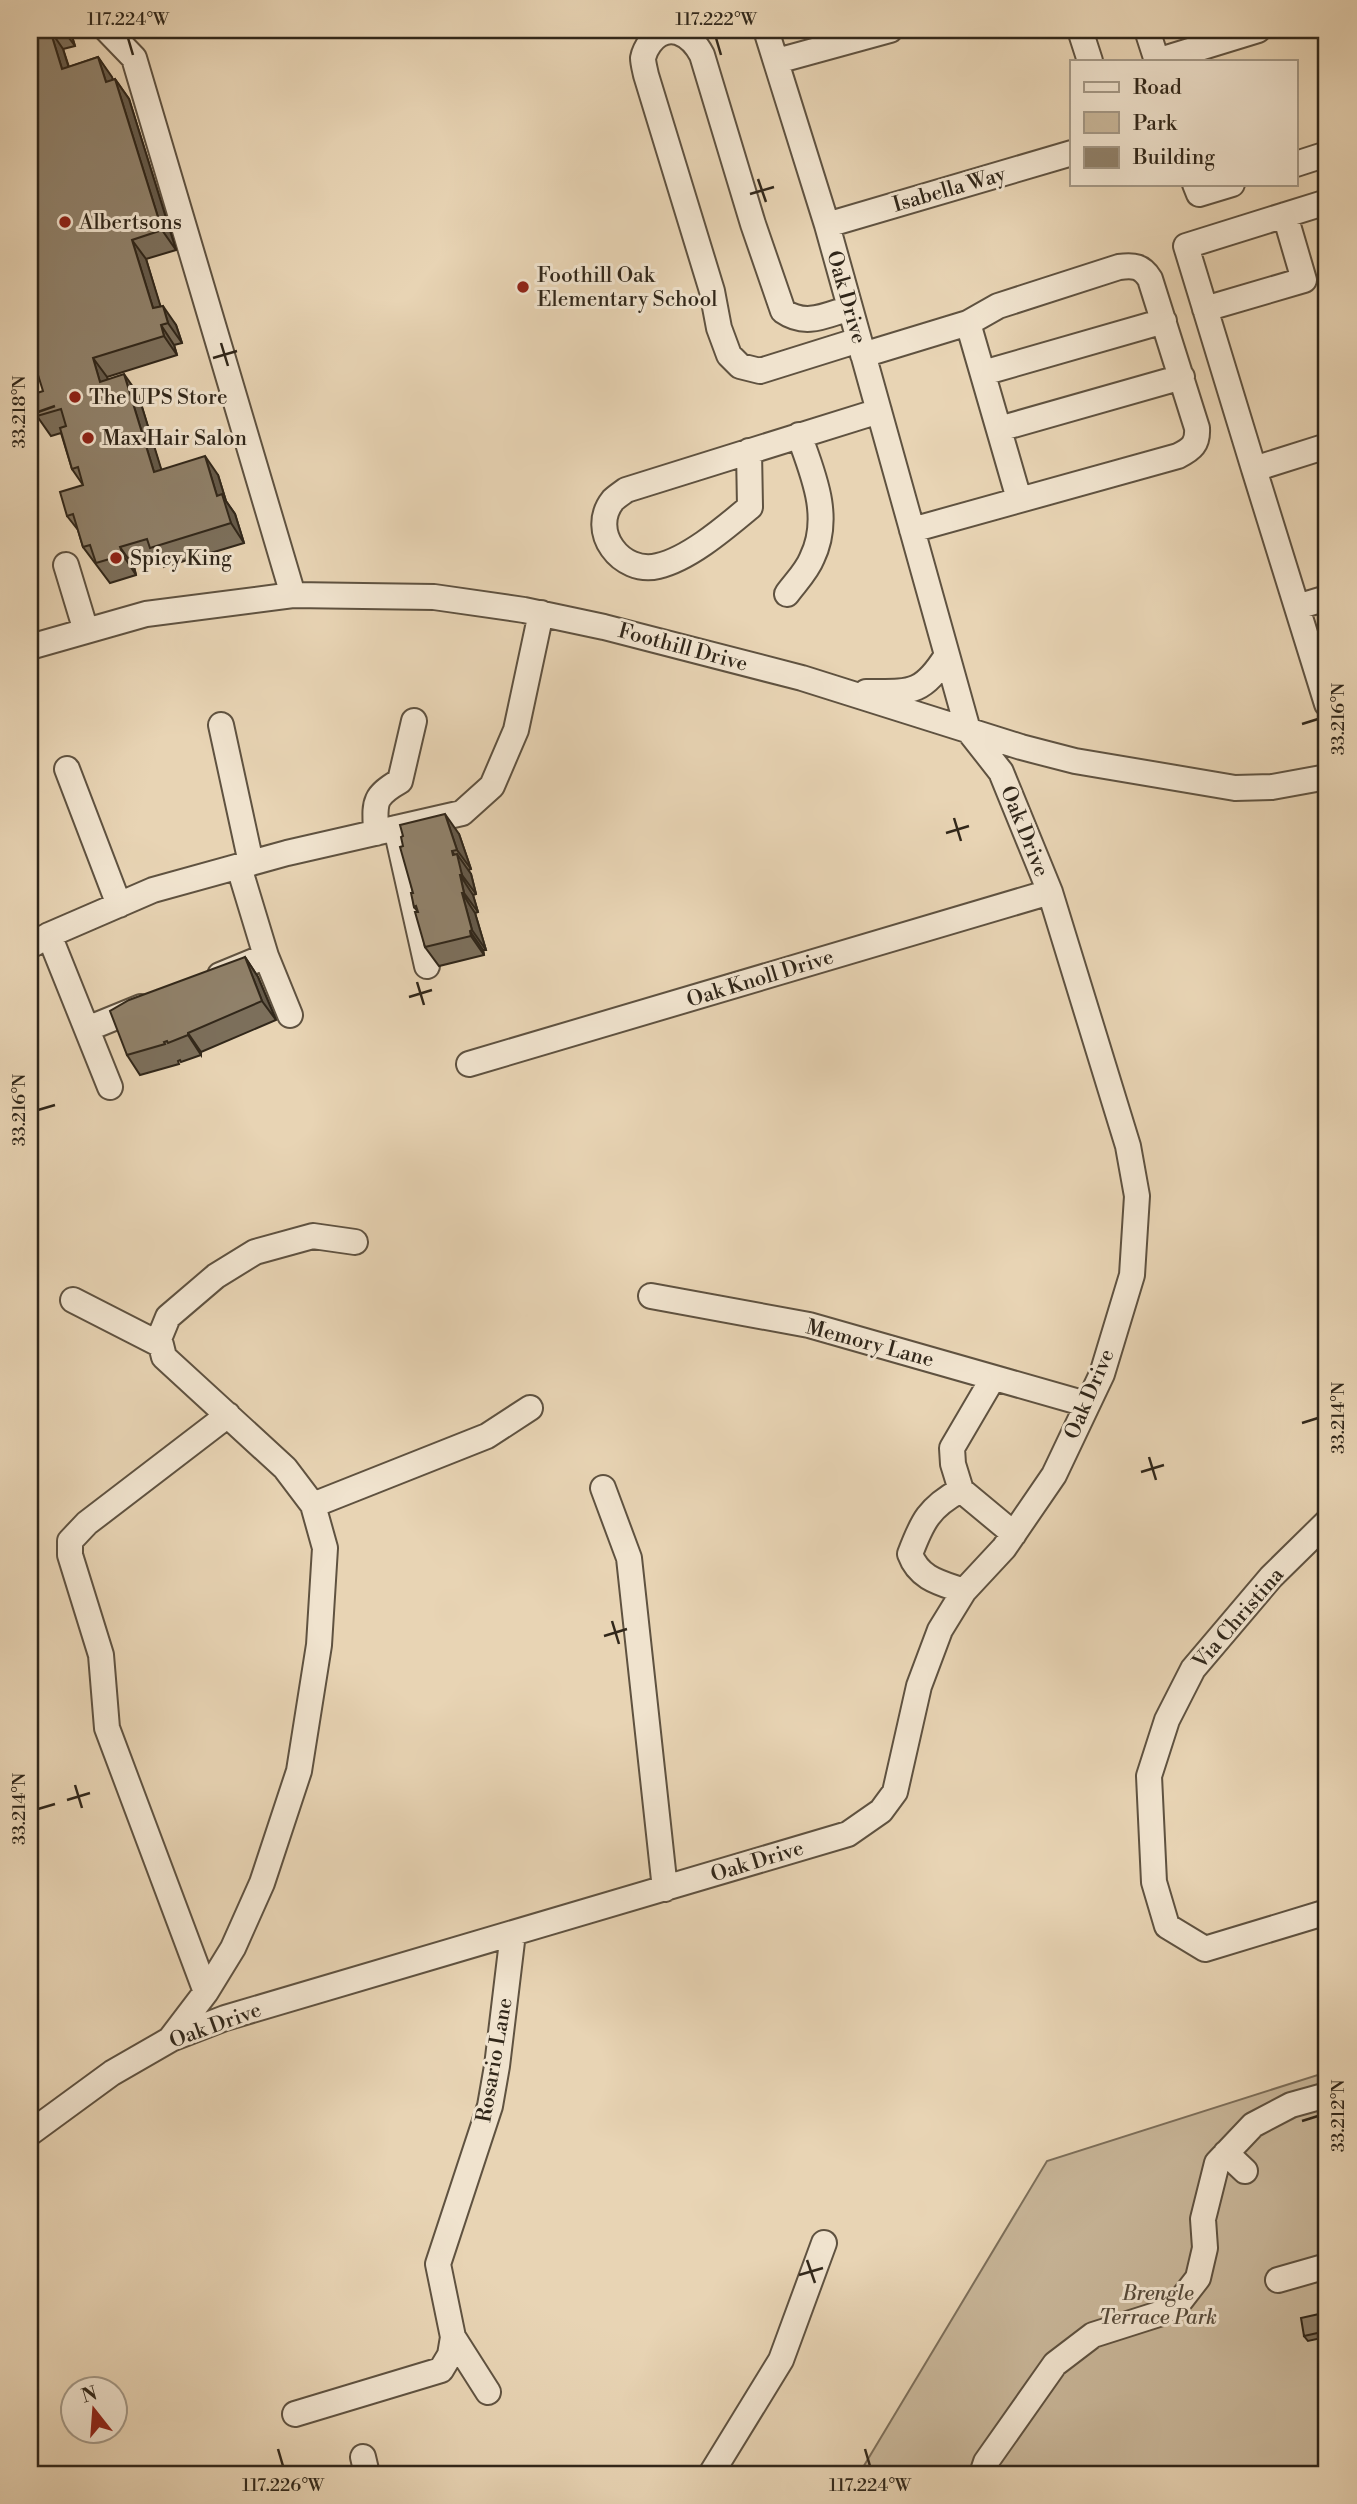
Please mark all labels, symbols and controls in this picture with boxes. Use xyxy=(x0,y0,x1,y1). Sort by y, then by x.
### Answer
text: 117.224°W xyxy=(87,8,170,31)
text: 117.222°W xyxy=(675,8,757,31)
legend xyxy=(1070,60,1298,186)
text: Road xyxy=(1133,75,1182,101)
text: Park xyxy=(1133,111,1178,137)
text: Building xyxy=(1132,145,1215,171)
street label: Isabella Way xyxy=(890,161,1009,218)
place label: Albertsons xyxy=(78,210,182,236)
marker: Albertsons xyxy=(57,214,73,230)
street label: Oak Drive xyxy=(820,248,872,347)
place label: Foothill Oak Elementary School xyxy=(537,263,717,313)
marker: Foothill Oak Elementary School xyxy=(515,279,531,295)
text: 33.218°N xyxy=(8,375,31,448)
place label: The UPS Store xyxy=(89,385,228,411)
marker: The UPS Store xyxy=(67,389,83,405)
place label: Max Hair Salon xyxy=(102,426,248,452)
marker: Max Hair Salon xyxy=(80,430,96,446)
place label: Spicy King xyxy=(130,546,232,572)
marker: Spicy King xyxy=(108,550,124,566)
street label: Foothill Drive xyxy=(615,618,750,678)
text: 33.216°N xyxy=(1327,682,1350,755)
street label: Oak Drive xyxy=(994,782,1054,881)
street label: Oak Knoll Drive xyxy=(684,944,837,1014)
text: 33.216°N xyxy=(8,1073,31,1146)
street label: Memory Lane xyxy=(803,1314,937,1374)
street label: Oak Drive xyxy=(1059,1345,1121,1444)
text: 33.214°N xyxy=(1327,1381,1350,1454)
street label: Via Christina xyxy=(1187,1562,1290,1675)
text: 33.214°N xyxy=(8,1772,31,1845)
street label: Oak Drive xyxy=(708,1836,807,1888)
street label: Rosario Lane xyxy=(471,1996,519,2125)
street label: Oak Drive xyxy=(166,1997,265,2055)
text: 33.212°N xyxy=(1327,2079,1350,2152)
park label: Brengle Terrace Park xyxy=(1099,2281,1217,2331)
north arrow xyxy=(60,2374,130,2444)
text: N xyxy=(79,2381,100,2408)
text: 117.226°W xyxy=(242,2474,325,2497)
text: 117.224°W xyxy=(829,2474,912,2497)

